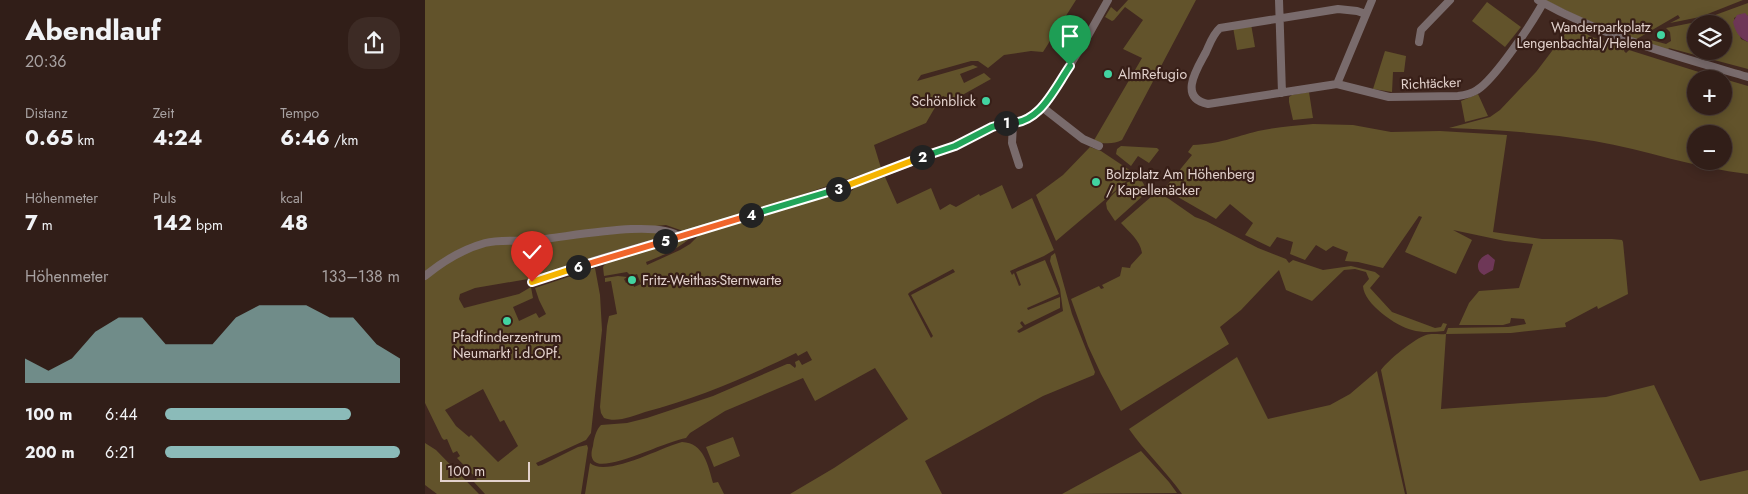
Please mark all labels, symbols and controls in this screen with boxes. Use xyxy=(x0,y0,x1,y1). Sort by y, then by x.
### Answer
text: Abendlauf xyxy=(25,10,161,51)
pin xyxy=(1049,15,1091,66)
map controls xyxy=(1687,15,1732,170)
button: layers xyxy=(1687,15,1732,60)
button: share xyxy=(348,17,400,69)
place label: Wanderparkplatz Lengenbachtal/Helena xyxy=(1517,17,1652,53)
icon: arrive xyxy=(1056,22,1084,50)
marker: Wanderparkplatz Lengenbachtal/Helena xyxy=(1655,29,1667,41)
text: 20:36 xyxy=(25,50,66,73)
place label: AlmRefugio xyxy=(1118,64,1187,84)
marker: AlmRefugio xyxy=(1102,68,1114,80)
button: + xyxy=(1687,70,1732,115)
street label: Richtäcker xyxy=(1401,72,1462,94)
place label: Schönblick xyxy=(912,91,977,111)
marker: Schönblick xyxy=(980,95,992,107)
text: Distanz xyxy=(25,103,68,123)
text: Zeit xyxy=(153,103,174,123)
text: Tempo xyxy=(280,103,319,123)
pin: 1 xyxy=(993,110,1019,136)
text: 1 xyxy=(1003,113,1010,133)
text: 0.65 xyxy=(25,123,73,153)
text: 4:24 xyxy=(153,123,203,153)
text: 6:46 xyxy=(280,123,330,153)
button: − xyxy=(1687,125,1732,170)
text: km xyxy=(73,130,95,150)
text: /km xyxy=(330,130,358,150)
pin: 2 xyxy=(909,144,935,170)
text: 2 xyxy=(918,147,927,167)
place label: Bolzplatz Am Höhenberg / Kapellenäcker xyxy=(1106,164,1255,200)
pin: 3 xyxy=(825,176,851,202)
marker: Bolzplatz Am Höhenberg / Kapellenäcker xyxy=(1090,176,1102,188)
text: 3 xyxy=(834,179,843,199)
text: Höhenmeter xyxy=(25,188,98,208)
text: Puls xyxy=(153,188,176,208)
text: kcal xyxy=(280,188,303,208)
pin: 4 xyxy=(739,202,763,228)
text: 4 xyxy=(747,205,756,225)
text: 7 xyxy=(25,208,38,238)
text: 142 xyxy=(153,208,192,238)
text: 48 xyxy=(280,208,308,238)
text: m xyxy=(38,215,53,235)
text: bpm xyxy=(192,215,223,235)
pin: 5 xyxy=(653,228,677,254)
pin xyxy=(511,231,553,282)
text: 5 xyxy=(661,231,670,251)
icon: check xyxy=(518,238,546,266)
pin: 6 xyxy=(565,254,591,280)
text: 6 xyxy=(574,257,583,277)
text: Höhenmeter xyxy=(25,265,109,288)
text: 133–138 m xyxy=(322,265,400,288)
place label: Fritz-Weithas-Sternwarte xyxy=(642,270,781,290)
marker: Fritz-Weithas-Sternwarte xyxy=(626,274,638,286)
marker: Pfadfinderzentrum Neumarkt i.d.OPf. xyxy=(501,315,513,327)
place label: Pfadfinderzentrum Neumarkt i.d.OPf. xyxy=(452,327,562,363)
text: 100 m xyxy=(25,403,72,426)
text: 6:44 xyxy=(105,403,138,426)
text: 200 m xyxy=(25,441,75,464)
text: 6:21 xyxy=(105,441,135,464)
scale bar xyxy=(440,459,530,482)
text: 100 m xyxy=(447,461,485,481)

